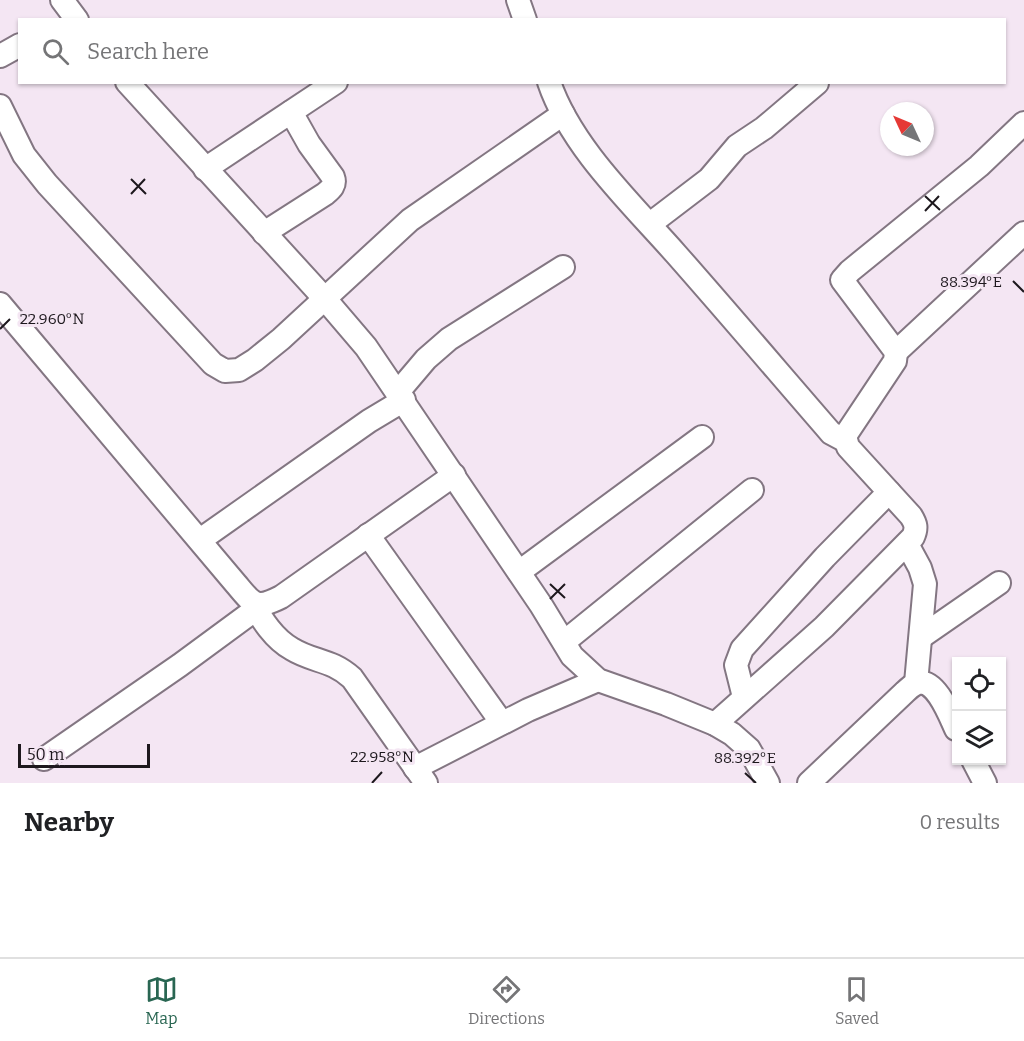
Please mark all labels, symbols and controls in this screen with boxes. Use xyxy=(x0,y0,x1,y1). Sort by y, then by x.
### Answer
search box xyxy=(18,18,1006,84)
icon: search xyxy=(39,35,72,68)
text: Search here xyxy=(87,38,209,65)
north arrow xyxy=(880,102,934,156)
text: 88.394°E xyxy=(940,273,1002,291)
text: 22.960°N xyxy=(20,310,84,328)
map controls xyxy=(952,657,1006,765)
button: locate xyxy=(952,657,1006,711)
button: layers xyxy=(952,711,1006,765)
scale bar xyxy=(18,741,150,768)
text: 50 m xyxy=(27,745,64,764)
text: 22.958°N xyxy=(350,748,414,766)
text: 88.392°E xyxy=(714,749,776,767)
text: Nearby xyxy=(24,807,114,838)
text: 0 results xyxy=(920,810,1000,834)
tab: Map xyxy=(145,973,178,1028)
tab: Directions xyxy=(468,973,545,1028)
tab: Saved xyxy=(835,973,879,1028)

